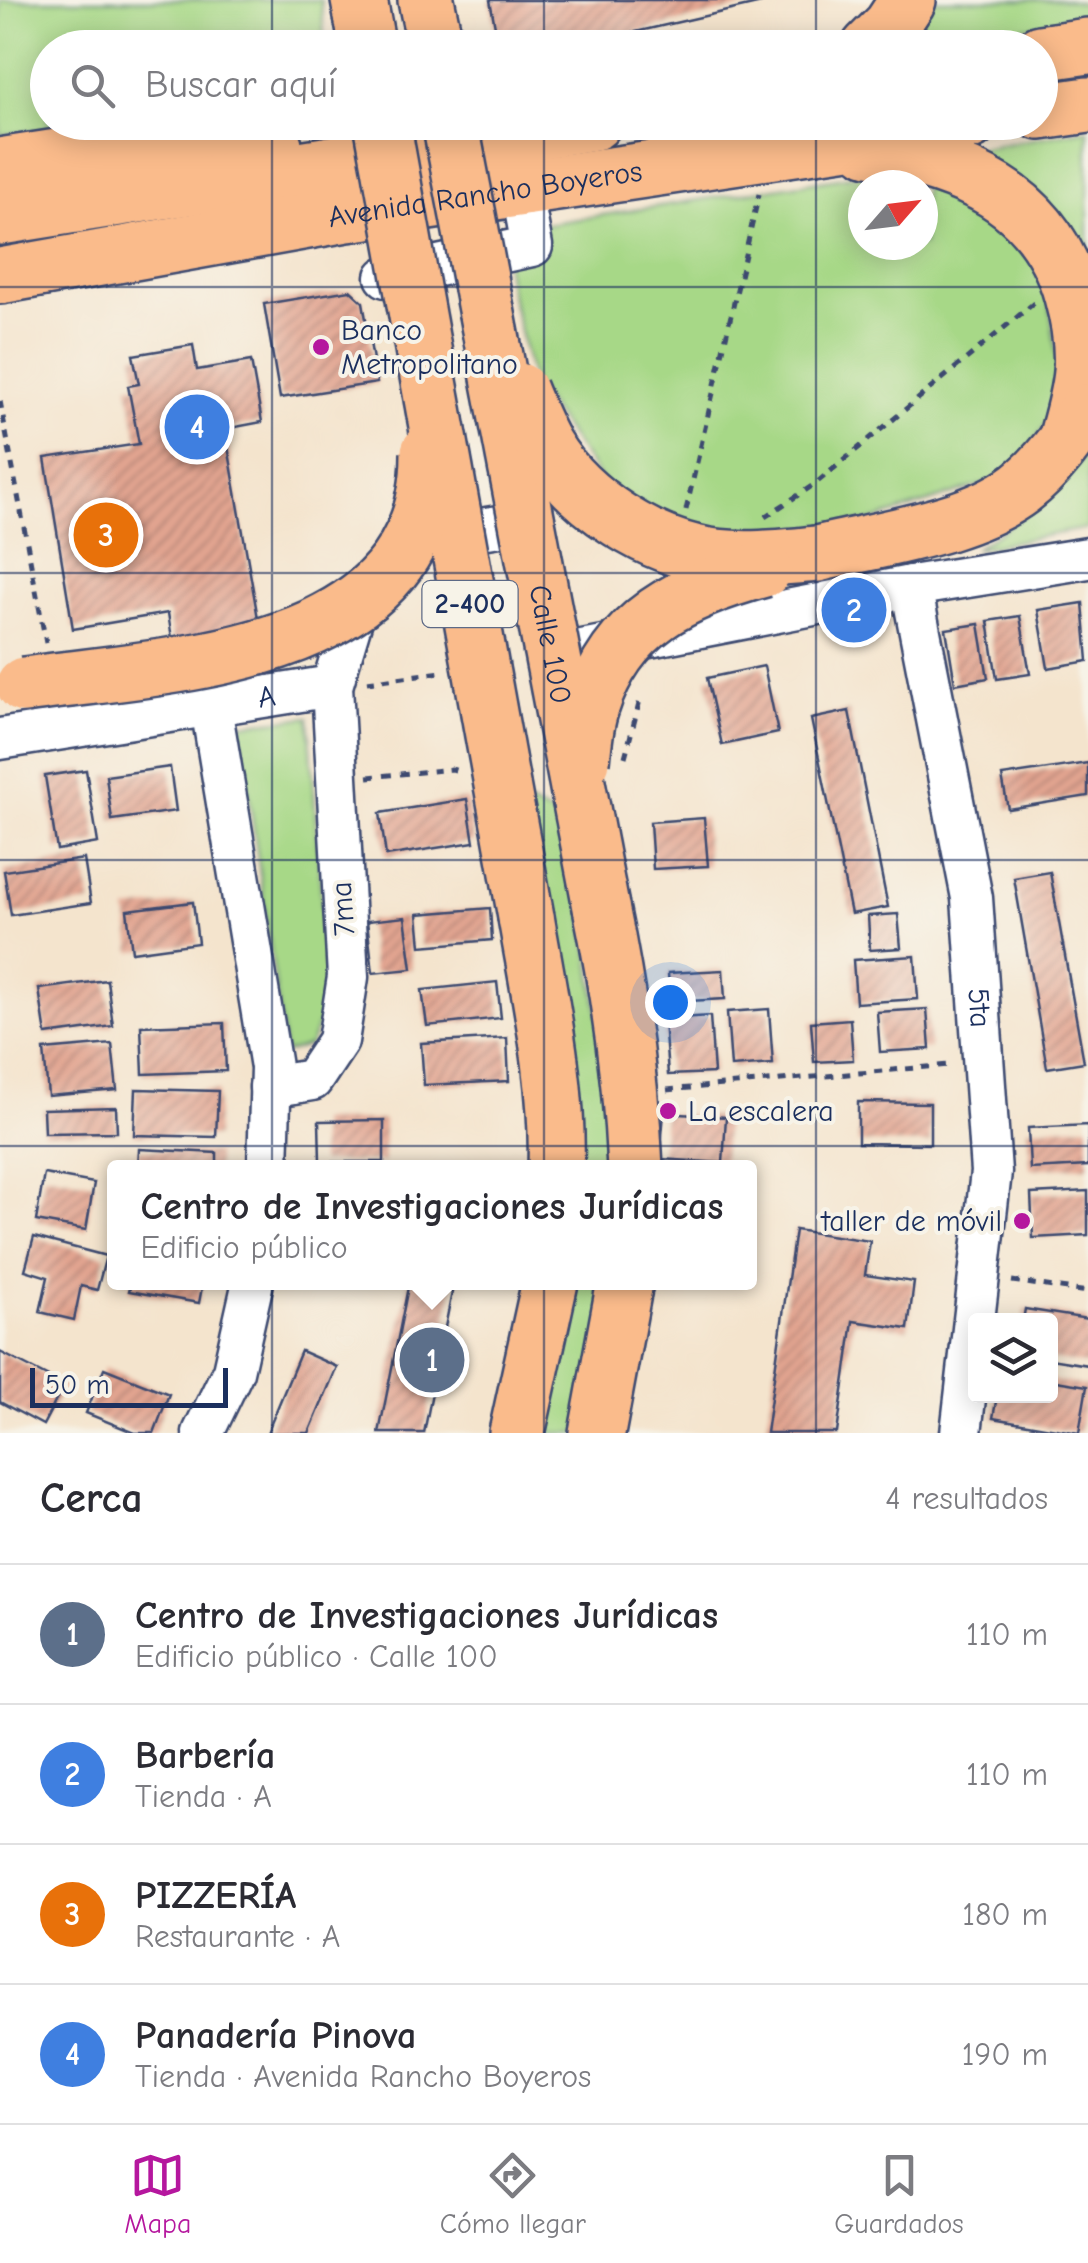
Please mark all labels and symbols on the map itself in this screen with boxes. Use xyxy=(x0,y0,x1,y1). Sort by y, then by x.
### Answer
street label: Avenida Rancho Boyeros xyxy=(325,153,644,235)
north arrow xyxy=(848,170,938,260)
place label: Banco Metropolitano xyxy=(341,313,518,382)
marker: Banco Metropolitano xyxy=(310,336,332,358)
pin: 4 xyxy=(164,390,230,464)
pin: 3 xyxy=(74,498,138,572)
pin: 2 xyxy=(822,572,886,648)
road number: 2-400 xyxy=(422,581,518,627)
street label: Calle 100 xyxy=(522,582,579,707)
street label: A xyxy=(255,678,278,715)
street label: 7ma xyxy=(324,881,362,937)
your location xyxy=(645,977,696,1028)
street label: 5ta xyxy=(961,987,998,1029)
place label: La escalera xyxy=(688,1094,834,1129)
marker: La escalera xyxy=(657,1100,679,1122)
place label: taller de móvil xyxy=(819,1204,1002,1239)
marker: taller de móvil xyxy=(1011,1210,1033,1232)
pin: 1 xyxy=(400,1322,464,1398)
scale bar xyxy=(30,1363,228,1408)

